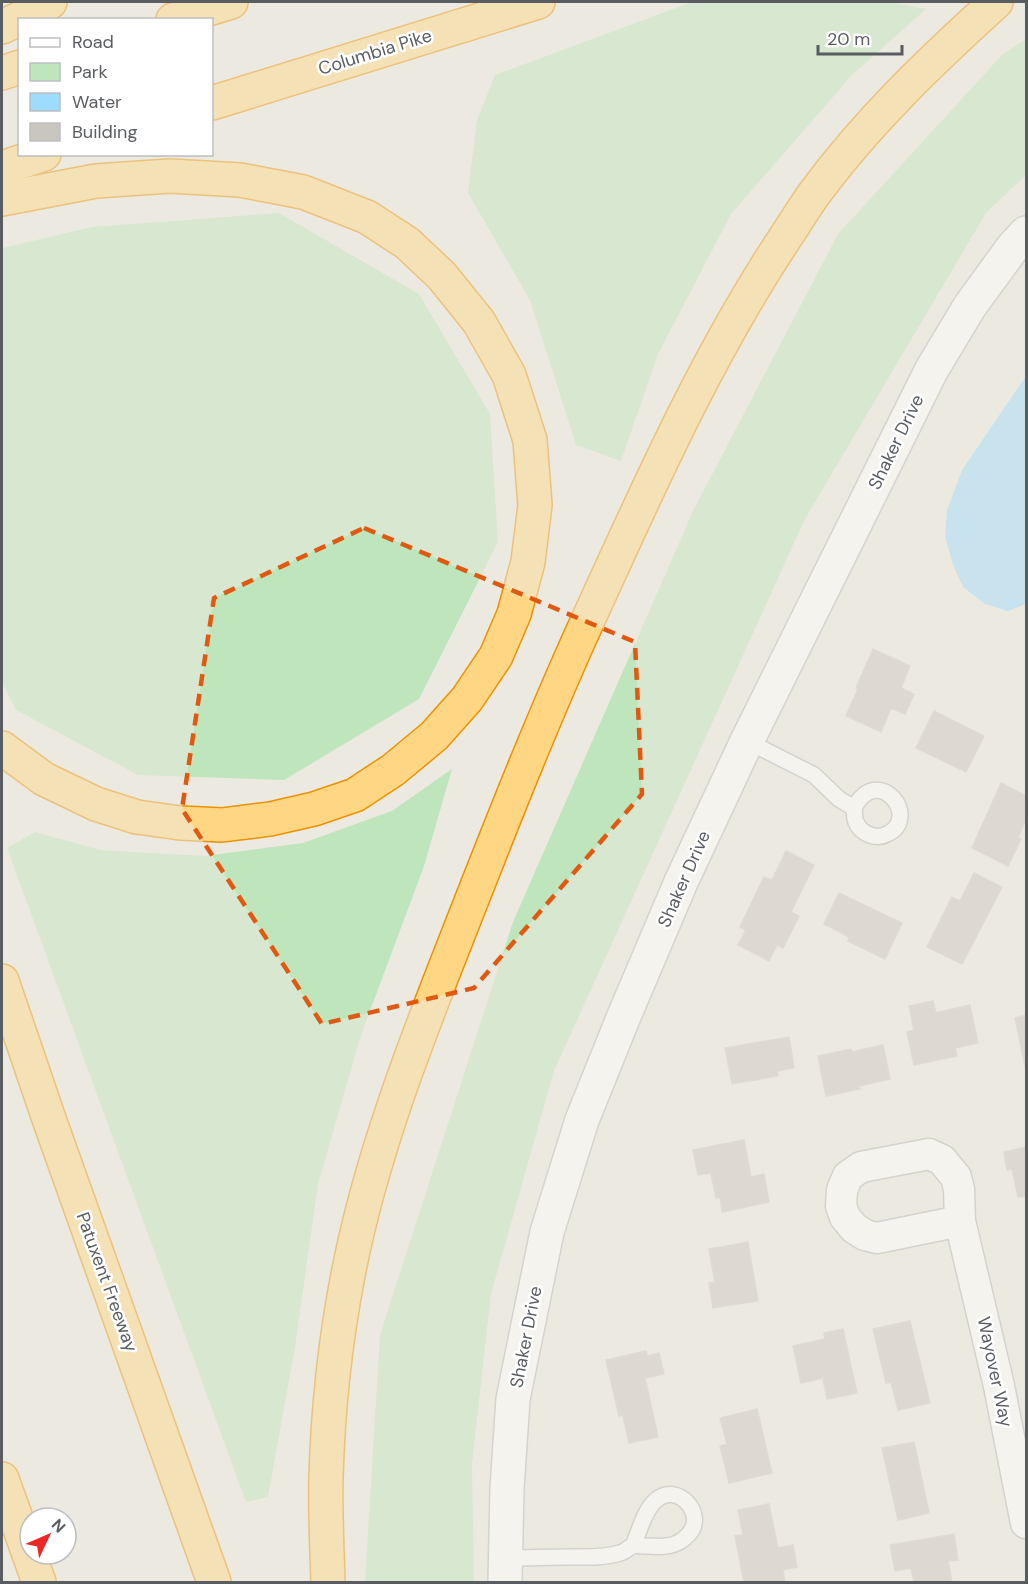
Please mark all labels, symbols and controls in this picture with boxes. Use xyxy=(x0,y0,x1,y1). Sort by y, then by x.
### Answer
legend xyxy=(18,18,213,156)
scale bar xyxy=(818,18,902,56)
street label: Columbia Pike xyxy=(315,23,435,81)
text: 20 m xyxy=(827,27,870,51)
text: Road xyxy=(72,30,114,54)
text: Park xyxy=(72,60,108,84)
text: Water xyxy=(72,90,122,114)
text: Building xyxy=(72,120,137,144)
street label: Shaker Drive xyxy=(863,390,929,494)
street label: Shaker Drive xyxy=(652,827,716,931)
street label: Patuxent Freeway xyxy=(71,1209,143,1355)
street label: Shaker Drive xyxy=(504,1284,548,1390)
street label: Wayover Way xyxy=(972,1315,1018,1429)
north arrow xyxy=(18,1506,78,1566)
text: N xyxy=(47,1514,70,1537)

